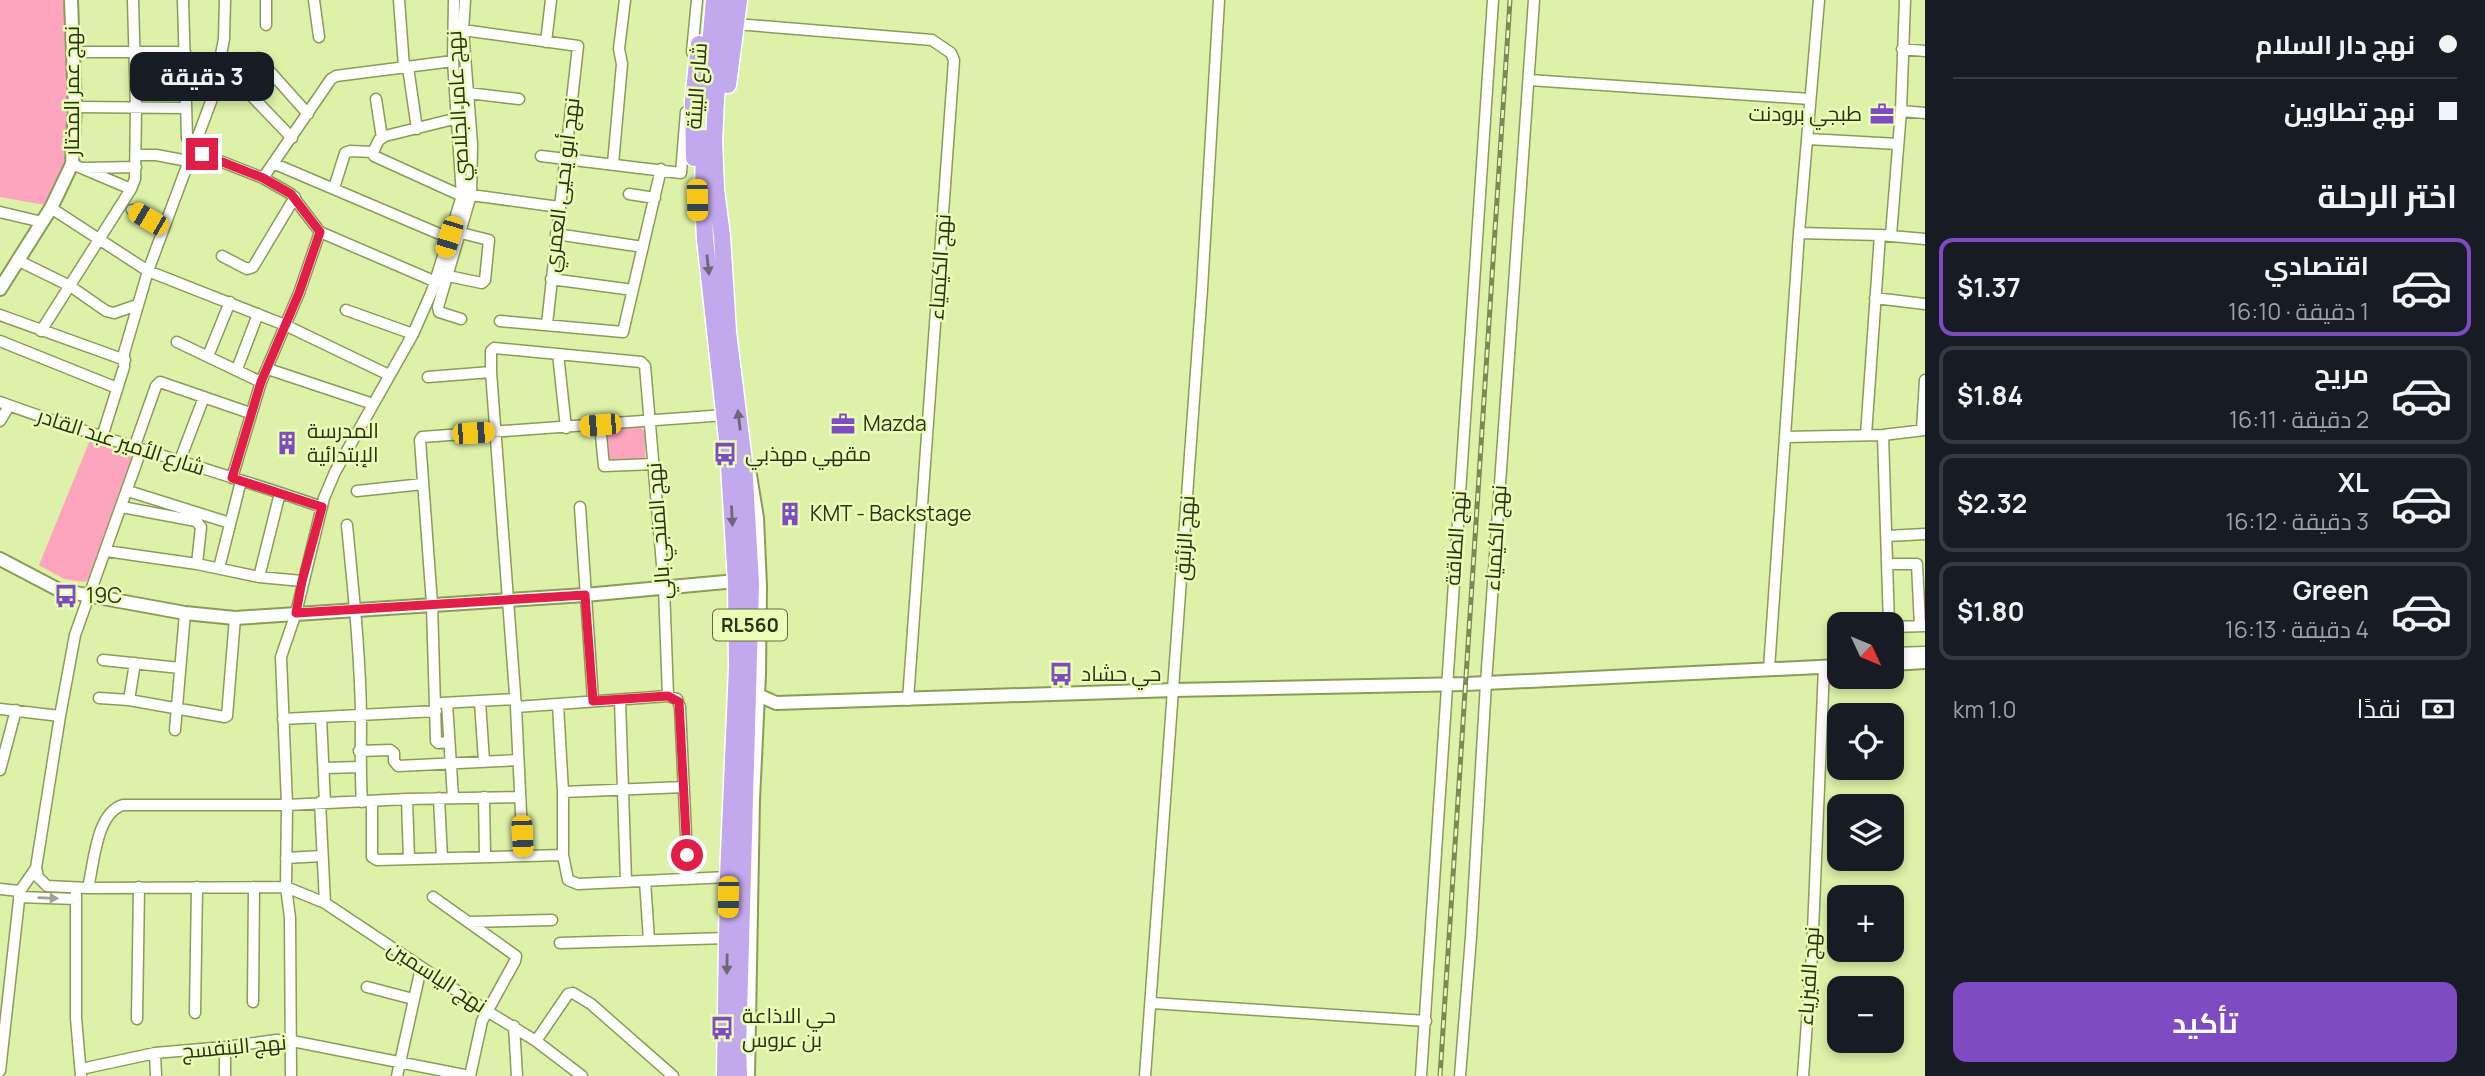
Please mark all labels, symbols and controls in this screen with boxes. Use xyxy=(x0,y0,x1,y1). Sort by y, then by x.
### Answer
street label: نهج عمر المختار xyxy=(57,26,86,157)
text: نهج دار السلام xyxy=(2255,26,2415,62)
street label: نهج عامر الجلاصي xyxy=(439,30,477,182)
street label: شارع البيئة xyxy=(679,42,714,130)
callout: 3 دقيقة xyxy=(130,52,274,102)
text: 3 دقيقة xyxy=(161,60,244,92)
text: نهج تطاوين xyxy=(2284,93,2415,129)
street label: نهج أبو يحيى العمري xyxy=(536,96,589,274)
place label: طبجي برودنت xyxy=(1749,99,1862,130)
office icon: طبجي برودنت xyxy=(1868,100,1896,128)
route end xyxy=(186,138,218,170)
text: اختر الرحلة xyxy=(2318,174,2457,218)
car xyxy=(687,179,708,221)
car xyxy=(125,199,172,239)
street label: نهج الكيمياء xyxy=(921,213,958,321)
car xyxy=(433,214,466,260)
text: اقتصادي xyxy=(2264,247,2369,283)
one-way arrow xyxy=(702,254,713,276)
icon: car xyxy=(2390,256,2453,319)
text: $1.37 xyxy=(1957,269,2021,305)
text: 1 دقيقة · 16:10 xyxy=(2228,295,2369,327)
text: مريح xyxy=(2314,355,2369,391)
icon: car xyxy=(2390,364,2453,427)
text: $1.84 xyxy=(1957,377,2023,413)
street label: شارع الأمير عبد القادر xyxy=(33,400,209,482)
text: 2 دقيقة · 16:11 xyxy=(2229,403,2369,435)
one-way arrow xyxy=(734,409,745,431)
place label: Mazda xyxy=(863,409,927,437)
office icon: Mazda xyxy=(829,410,857,438)
car xyxy=(579,413,622,437)
place label: المدرسة الإبتدائية xyxy=(307,416,379,468)
car xyxy=(452,421,495,445)
building icon: المدرسة الإبتدائية xyxy=(273,429,301,457)
place label: مقهي مهذبي xyxy=(745,439,871,470)
bus stop icon: مقهي مهذبي xyxy=(711,440,739,468)
street label: نهج المنجي بالي xyxy=(639,461,680,601)
text: XL xyxy=(2338,464,2369,500)
icon: car xyxy=(2390,472,2453,535)
street label: نهج الكيمياء xyxy=(1477,484,1514,592)
text: $2.32 xyxy=(1957,485,2027,521)
street label: نهج الطاقة xyxy=(1438,490,1473,586)
street label: نهج الزئبق xyxy=(1167,494,1202,581)
place label: KMT - Backstage xyxy=(810,499,971,527)
building icon: KMT - Backstage xyxy=(776,500,804,528)
one-way arrow xyxy=(727,505,738,527)
text: 3 دقيقة · 16:12 xyxy=(2225,505,2369,537)
text: Green xyxy=(2293,572,2369,608)
icon: car xyxy=(2390,580,2453,643)
place label: 19C xyxy=(86,581,122,609)
bus stop icon: 19C xyxy=(52,582,80,610)
text: $1.80 xyxy=(1957,593,2025,629)
road number: RL560 xyxy=(713,610,787,640)
north arrow xyxy=(1827,612,1904,690)
map controls xyxy=(1827,612,1904,1053)
text: 4 دقيقة · 16:13 xyxy=(2225,613,2369,645)
place label: حي حشاد xyxy=(1081,659,1161,690)
bus stop icon: حي حشاد xyxy=(1047,660,1075,688)
text: نقدًا xyxy=(2357,690,2401,726)
icon: cash xyxy=(2419,690,2457,728)
text: 1.0 km xyxy=(1953,693,2016,725)
button: locate xyxy=(1827,703,1904,780)
button: layers xyxy=(1827,794,1904,871)
car xyxy=(511,814,534,858)
route start xyxy=(671,839,703,871)
car xyxy=(718,876,739,918)
button: + xyxy=(1827,885,1904,962)
one-way arrow xyxy=(37,892,59,904)
street label: نهج الفيزياء xyxy=(1791,926,1826,1026)
street label: نهج الياسمين xyxy=(382,934,493,1020)
one-way arrow xyxy=(721,953,732,975)
button: − xyxy=(1827,976,1904,1053)
button: تأكيد xyxy=(1953,982,2457,1062)
place label: حي الاذاعة بن عروس xyxy=(742,1001,836,1053)
bus stop icon: حي الاذاعة بن عروس xyxy=(708,1014,736,1042)
street label: نهج البنفسج xyxy=(180,1027,288,1066)

